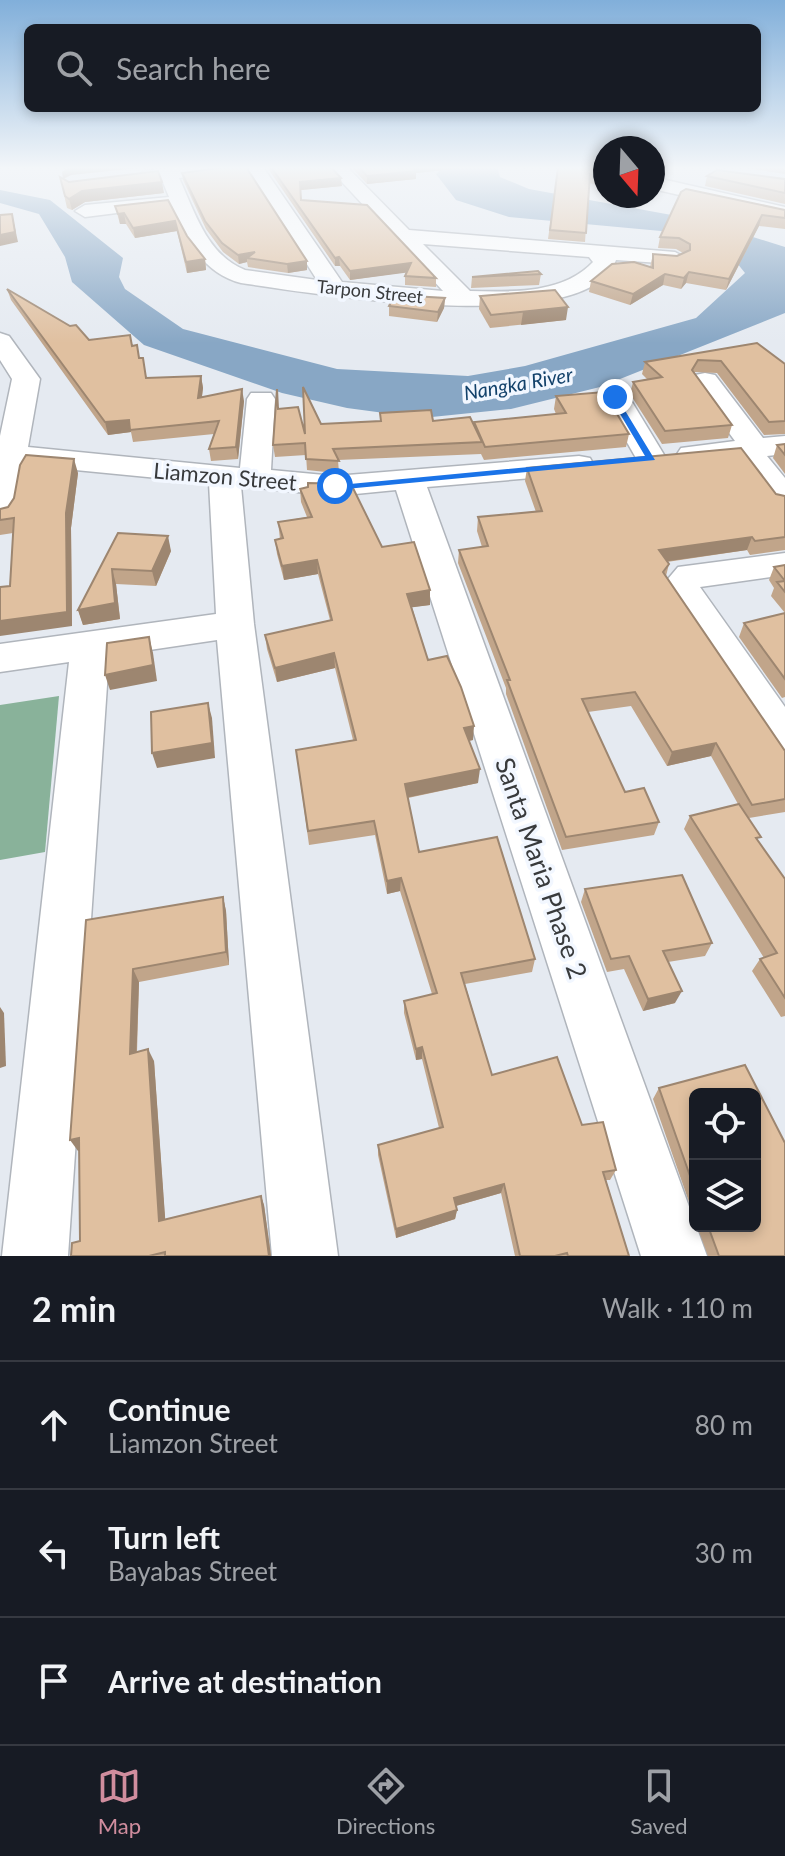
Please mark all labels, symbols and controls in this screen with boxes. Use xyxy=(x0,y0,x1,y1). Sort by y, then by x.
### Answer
search box xyxy=(24,24,761,112)
icon: search xyxy=(52,46,96,90)
text: Search here xyxy=(116,50,271,86)
north arrow xyxy=(593,136,665,208)
street label: Tarpon Street xyxy=(316,274,425,308)
water label: Nangka River xyxy=(462,361,575,404)
route end xyxy=(597,379,633,415)
street label: Liamzon Street xyxy=(152,456,298,496)
route start xyxy=(317,468,353,504)
street label: Santa Maria Phase 2 xyxy=(489,753,595,983)
map controls xyxy=(689,1088,761,1232)
button: locate xyxy=(689,1088,761,1160)
button: layers xyxy=(689,1160,761,1232)
text: 2 min xyxy=(32,1288,116,1329)
text: Walk · 110 m xyxy=(602,1292,753,1324)
text: Continue xyxy=(108,1391,231,1427)
icon: ahead xyxy=(32,1403,76,1447)
text: 80 m xyxy=(695,1409,753,1441)
text: Liamzon Street xyxy=(108,1427,278,1459)
text: Turn left xyxy=(108,1519,220,1555)
icon: left xyxy=(32,1531,76,1575)
text: 30 m xyxy=(695,1537,753,1569)
text: Bayabas Street xyxy=(108,1555,277,1587)
icon: arrive xyxy=(32,1659,76,1703)
text: Arrive at destination xyxy=(108,1663,382,1699)
tab: Map xyxy=(97,1764,141,1839)
tab: Directions xyxy=(336,1764,435,1839)
tab: Saved xyxy=(630,1764,688,1839)

